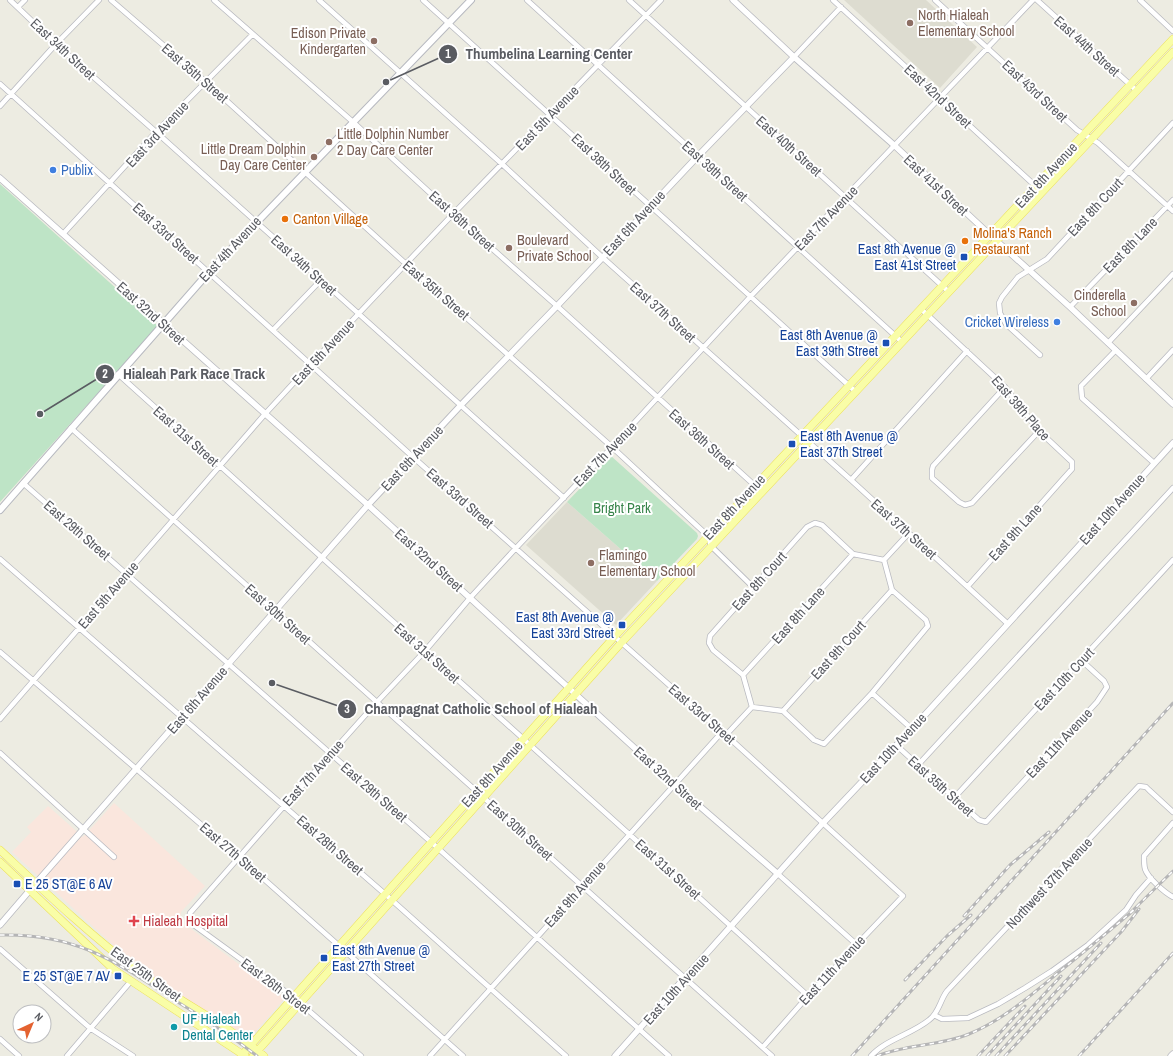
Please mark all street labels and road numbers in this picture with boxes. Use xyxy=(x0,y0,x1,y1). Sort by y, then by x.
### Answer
street label: East 44th Street xyxy=(1050,12,1124,80)
street label: East 34th Street xyxy=(27,14,99,84)
street label: East 35th Street xyxy=(158,39,232,107)
street label: East 43rd Street xyxy=(999,56,1071,126)
street label: East 42nd Street xyxy=(901,60,975,132)
street label: East 5th Avenue xyxy=(512,82,582,154)
street label: East 3rd Avenue xyxy=(122,97,192,171)
street label: East 40th Street xyxy=(752,112,826,180)
street label: East 38th Street xyxy=(568,129,640,199)
street label: East 39th Street xyxy=(678,137,752,205)
street label: East 8th Avenue xyxy=(1011,138,1081,212)
street label: East 41st Street xyxy=(900,151,972,219)
street label: East 8th Court xyxy=(1063,174,1127,240)
street label: East 7th Avenue xyxy=(791,182,861,254)
street label: East 6th Avenue xyxy=(599,186,669,260)
street label: East 36th Street xyxy=(425,187,499,255)
street label: East 33rd Street xyxy=(129,199,203,267)
street label: East 4th Avenue xyxy=(195,212,265,286)
street label: East 8th Lane xyxy=(1099,213,1161,277)
street label: East 34th Street xyxy=(267,231,341,299)
street label: East 35th Street xyxy=(399,256,473,324)
street label: East 32nd Street xyxy=(113,278,189,348)
street label: East 37th Street xyxy=(626,278,700,346)
street label: East 5th Avenue xyxy=(288,315,358,389)
street label: East 39th Place xyxy=(988,372,1054,444)
street label: East 31st Street xyxy=(150,402,222,470)
street label: East 36th Street xyxy=(665,405,739,473)
street label: East 7th Avenue xyxy=(570,418,640,490)
street label: East 6th Avenue xyxy=(377,421,447,495)
street label: East 33rd Street xyxy=(423,464,497,532)
street label: East 8th Avenue xyxy=(699,470,769,544)
street label: East 10th Avenue xyxy=(1075,470,1149,548)
street label: East 37th Street xyxy=(867,495,941,563)
street label: East 29th Street xyxy=(40,496,114,564)
street label: East 9th Lane xyxy=(985,500,1045,564)
street label: East 32nd Street xyxy=(391,525,467,595)
street label: East 8th Court xyxy=(728,548,790,614)
street label: East 5th Avenue xyxy=(74,558,142,632)
street label: East 30th Street xyxy=(241,580,315,648)
street label: East 8th Lane xyxy=(768,583,828,647)
street label: East 9th Court xyxy=(807,617,869,683)
street label: East 31st Street xyxy=(391,619,463,687)
street label: East 10th Court xyxy=(1030,644,1098,714)
street label: East 6th Avenue xyxy=(163,663,231,737)
street label: East 33rd Street xyxy=(665,680,739,748)
street label: East 11th Avenue xyxy=(1022,704,1096,782)
street label: East 10th Avenue xyxy=(856,709,930,787)
street label: East 7th Avenue xyxy=(278,736,348,810)
street label: East 8th Avenue xyxy=(457,737,527,811)
street label: East 32nd Street xyxy=(630,743,706,813)
street label: East 35th Street xyxy=(904,752,978,820)
street label: East 29th Street xyxy=(337,758,411,826)
street label: East 30th Street xyxy=(483,796,557,864)
street label: East 28th Street xyxy=(293,811,367,879)
street label: East 27th Street xyxy=(196,818,270,886)
street label: Northwest 37th Avenue xyxy=(1002,834,1096,932)
street label: East 31st Street xyxy=(632,835,704,903)
street label: East 9th Avenue xyxy=(540,857,610,931)
street label: East 11th Avenue xyxy=(795,931,869,1009)
street label: East 25th Street xyxy=(107,943,185,1005)
street label: East 10th Avenue xyxy=(639,950,713,1028)
street label: East 26th Street xyxy=(238,954,314,1018)

